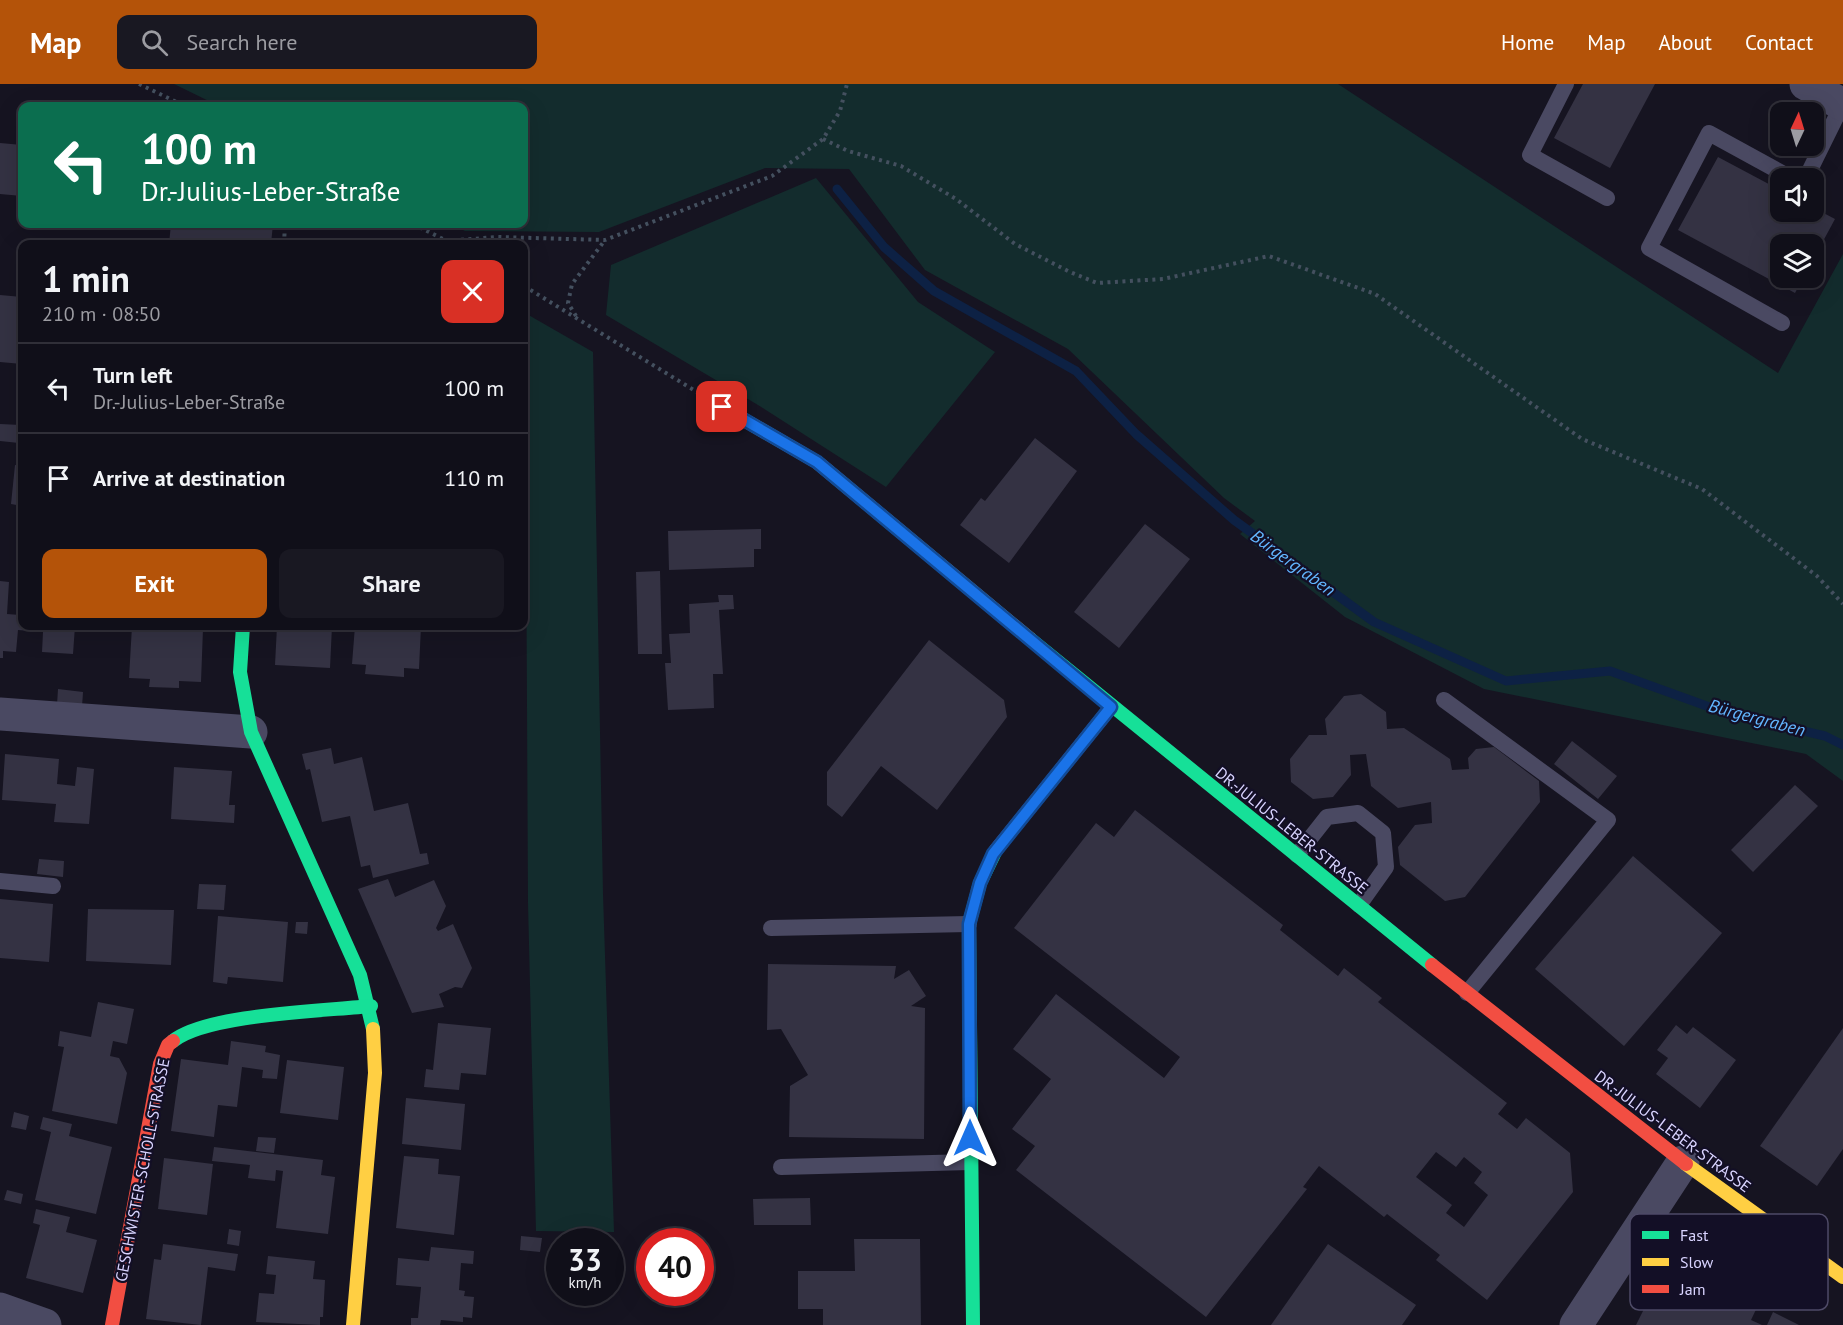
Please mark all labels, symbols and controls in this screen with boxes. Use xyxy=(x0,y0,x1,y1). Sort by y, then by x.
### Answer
search box xyxy=(117,15,537,69)
text: Map xyxy=(30,24,81,61)
icon: search xyxy=(138,26,171,59)
text: Search here xyxy=(186,28,297,56)
text: Home xyxy=(1501,29,1554,56)
text: Map xyxy=(1587,29,1626,56)
text: About xyxy=(1659,29,1712,56)
text: Contact xyxy=(1745,29,1813,56)
north arrow xyxy=(1770,102,1824,156)
map controls xyxy=(1770,102,1824,288)
text: 100 m xyxy=(141,121,257,176)
icon: left xyxy=(42,126,120,204)
button: sound xyxy=(1770,168,1824,222)
text: Dr.-Julius-Leber-Straße xyxy=(141,174,401,208)
button: layers xyxy=(1770,234,1824,288)
text: 1 min xyxy=(42,255,130,302)
button: close xyxy=(441,260,504,323)
text: 210 m · 08:50 xyxy=(42,301,160,327)
text: Turn left xyxy=(93,361,173,389)
icon: left xyxy=(42,372,75,405)
text: 100 m xyxy=(444,374,504,402)
pin xyxy=(696,381,747,432)
text: Dr.-Julius-Leber-Straße xyxy=(93,389,285,415)
icon: arrive xyxy=(705,390,738,423)
icon: arrive xyxy=(42,462,75,495)
text: Arrive at destination xyxy=(93,464,285,492)
text: 110 m xyxy=(444,464,504,492)
water label: Bürgergraben xyxy=(1246,524,1340,601)
button: Exit xyxy=(42,549,267,618)
button: Share xyxy=(279,549,504,618)
water label: Bürgergraben xyxy=(1706,694,1808,741)
street label: DR.-JULIUS-LEBER-STRASSE xyxy=(1212,762,1372,898)
street label: GESCHWISTER-SCHOLL-STRASSE xyxy=(111,1057,173,1283)
street label: DR.-JULIUS-LEBER-STRASSE xyxy=(1591,1066,1755,1196)
position arrow xyxy=(938,1106,1002,1170)
legend xyxy=(1630,1214,1828,1310)
text: Fast xyxy=(1680,1225,1709,1245)
speed limit sign: 40 xyxy=(636,1228,714,1306)
text: 33 xyxy=(568,1240,602,1279)
text: Slow xyxy=(1680,1252,1714,1272)
text: km/h xyxy=(569,1273,601,1292)
text: Jam xyxy=(1679,1279,1706,1299)

